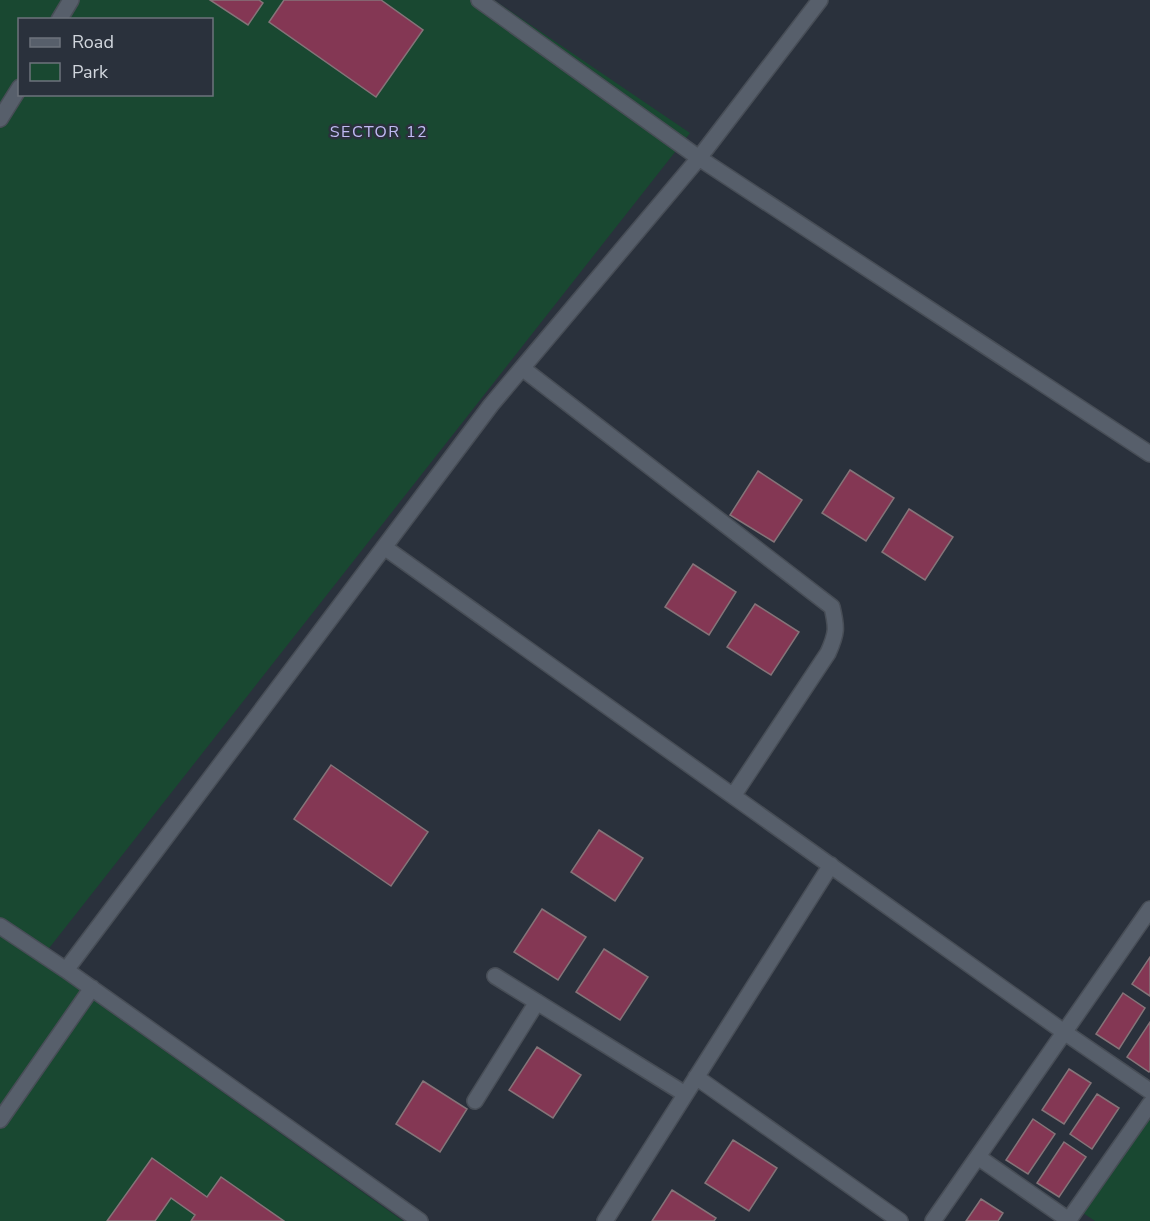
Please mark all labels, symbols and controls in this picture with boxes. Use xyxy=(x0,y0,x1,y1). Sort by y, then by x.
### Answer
legend xyxy=(18,18,213,96)
text: Road xyxy=(72,30,114,54)
text: Park xyxy=(72,60,109,84)
district label: SECTOR 12 xyxy=(330,121,428,143)

